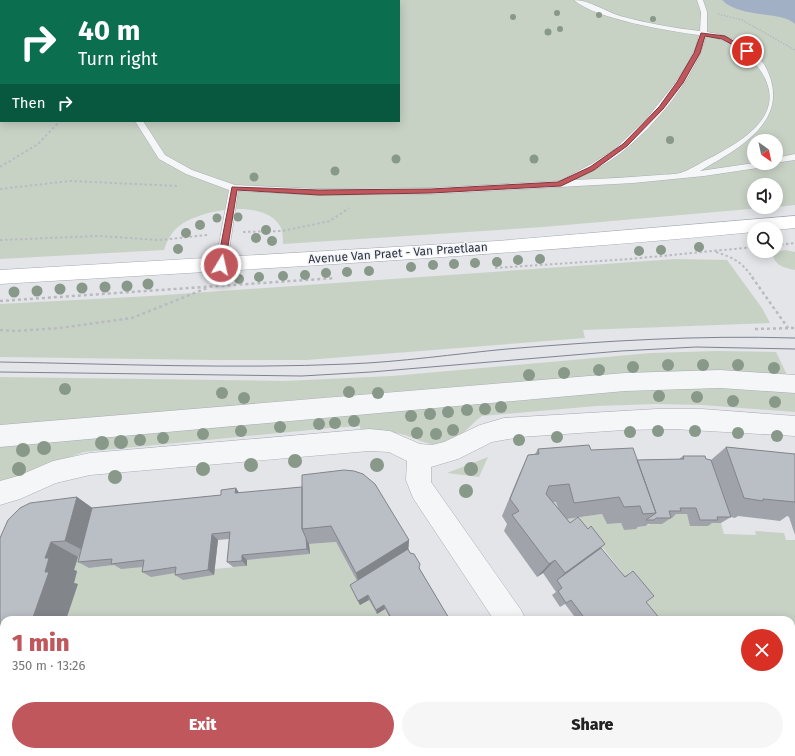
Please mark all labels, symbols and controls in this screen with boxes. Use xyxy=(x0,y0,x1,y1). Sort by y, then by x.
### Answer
text: 40 m xyxy=(78,14,141,47)
icon: right xyxy=(12,16,64,68)
pin xyxy=(730,34,764,68)
icon: arrive xyxy=(736,40,758,62)
text: Turn right xyxy=(78,48,158,70)
icon: right xyxy=(54,92,76,114)
text: Then xyxy=(12,94,46,112)
north arrow xyxy=(747,134,783,170)
map controls xyxy=(747,134,783,258)
button: sound xyxy=(747,178,783,214)
button: search xyxy=(747,222,783,258)
street label: Avenue Van Praet - Van Praetlaan xyxy=(308,240,488,266)
position arrow xyxy=(200,244,242,286)
text: 1 min xyxy=(12,629,70,657)
button: close xyxy=(741,629,783,671)
text: 350 m · 13:26 xyxy=(12,658,85,673)
button: Exit xyxy=(12,702,394,748)
button: Share xyxy=(402,702,783,748)

